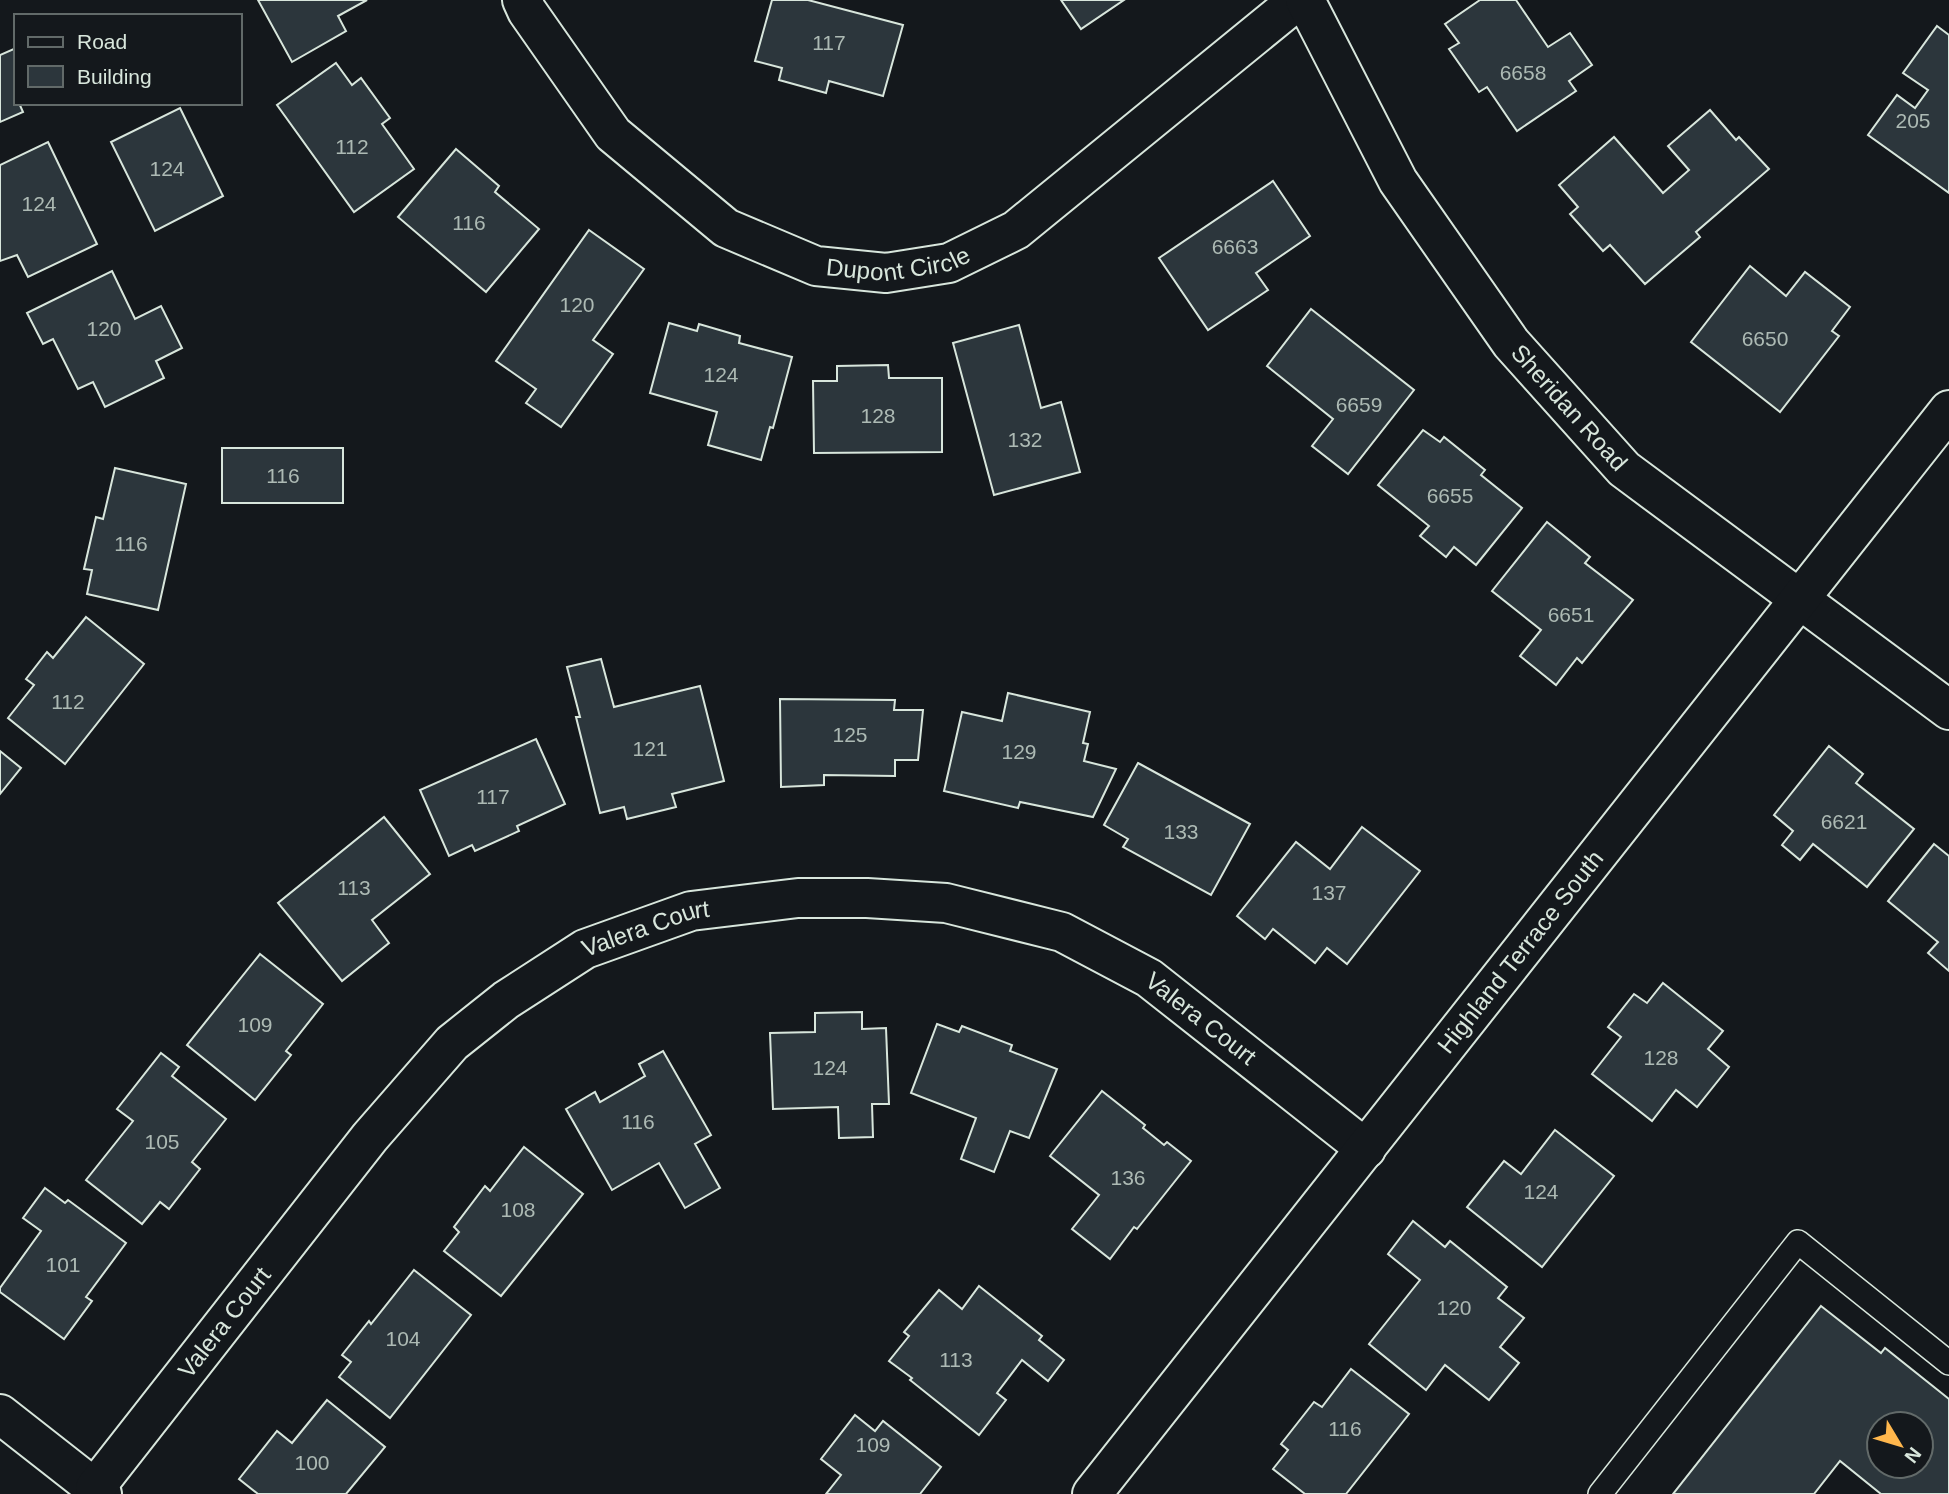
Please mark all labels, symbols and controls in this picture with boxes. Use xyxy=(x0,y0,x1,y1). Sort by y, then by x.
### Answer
legend xyxy=(14,14,242,105)
text: Road xyxy=(77,30,127,53)
house number: 117 xyxy=(812,31,846,54)
house number: 6658 xyxy=(1500,61,1546,84)
text: Building xyxy=(77,65,152,88)
house number: 205 xyxy=(1895,109,1931,132)
house number: 112 xyxy=(335,135,369,158)
house number: 124 xyxy=(149,157,185,180)
house number: 124 xyxy=(21,192,57,215)
house number: 116 xyxy=(452,211,486,234)
house number: 6663 xyxy=(1212,235,1258,258)
street label: Dupont Circle xyxy=(825,241,974,286)
house number: 120 xyxy=(559,293,595,316)
house number: 120 xyxy=(86,317,122,340)
house number: 6650 xyxy=(1742,327,1788,350)
street label: Sheridan Road xyxy=(1506,339,1633,476)
house number: 124 xyxy=(703,363,739,386)
house number: 6659 xyxy=(1336,393,1382,416)
house number: 128 xyxy=(860,404,896,427)
house number: 132 xyxy=(1007,428,1043,451)
house number: 116 xyxy=(266,464,300,487)
house number: 6655 xyxy=(1427,484,1473,507)
house number: 116 xyxy=(114,532,148,555)
house number: 6651 xyxy=(1548,603,1594,626)
house number: 112 xyxy=(51,690,85,713)
house number: 125 xyxy=(832,723,868,746)
house number: 121 xyxy=(632,737,668,760)
house number: 129 xyxy=(1001,740,1037,763)
house number: 117 xyxy=(476,785,510,808)
house number: 6621 xyxy=(1821,810,1867,833)
house number: 133 xyxy=(1163,820,1199,843)
street label: Highland Terrace South xyxy=(1432,845,1608,1058)
house number: 113 xyxy=(337,876,371,899)
house number: 137 xyxy=(1311,881,1347,904)
street label: Valera Court xyxy=(578,895,711,962)
street label: Valera Court xyxy=(1140,967,1262,1070)
house number: 109 xyxy=(237,1013,273,1036)
house number: 128 xyxy=(1643,1046,1679,1069)
house number: 124 xyxy=(812,1056,848,1079)
house number: 116 xyxy=(621,1110,655,1133)
house number: 105 xyxy=(144,1130,180,1153)
house number: 136 xyxy=(1110,1166,1146,1189)
house number: 124 xyxy=(1523,1180,1559,1203)
house number: 108 xyxy=(500,1198,536,1221)
house number: 101 xyxy=(45,1253,81,1276)
street label: Valera Court xyxy=(172,1261,276,1383)
house number: 120 xyxy=(1436,1296,1472,1319)
house number: 104 xyxy=(385,1327,421,1350)
house number: 113 xyxy=(939,1348,973,1371)
north arrow xyxy=(1865,1410,1935,1480)
house number: 116 xyxy=(1328,1417,1362,1440)
house number: 109 xyxy=(855,1433,891,1456)
text: N xyxy=(1901,1443,1926,1467)
house number: 100 xyxy=(294,1451,330,1474)

